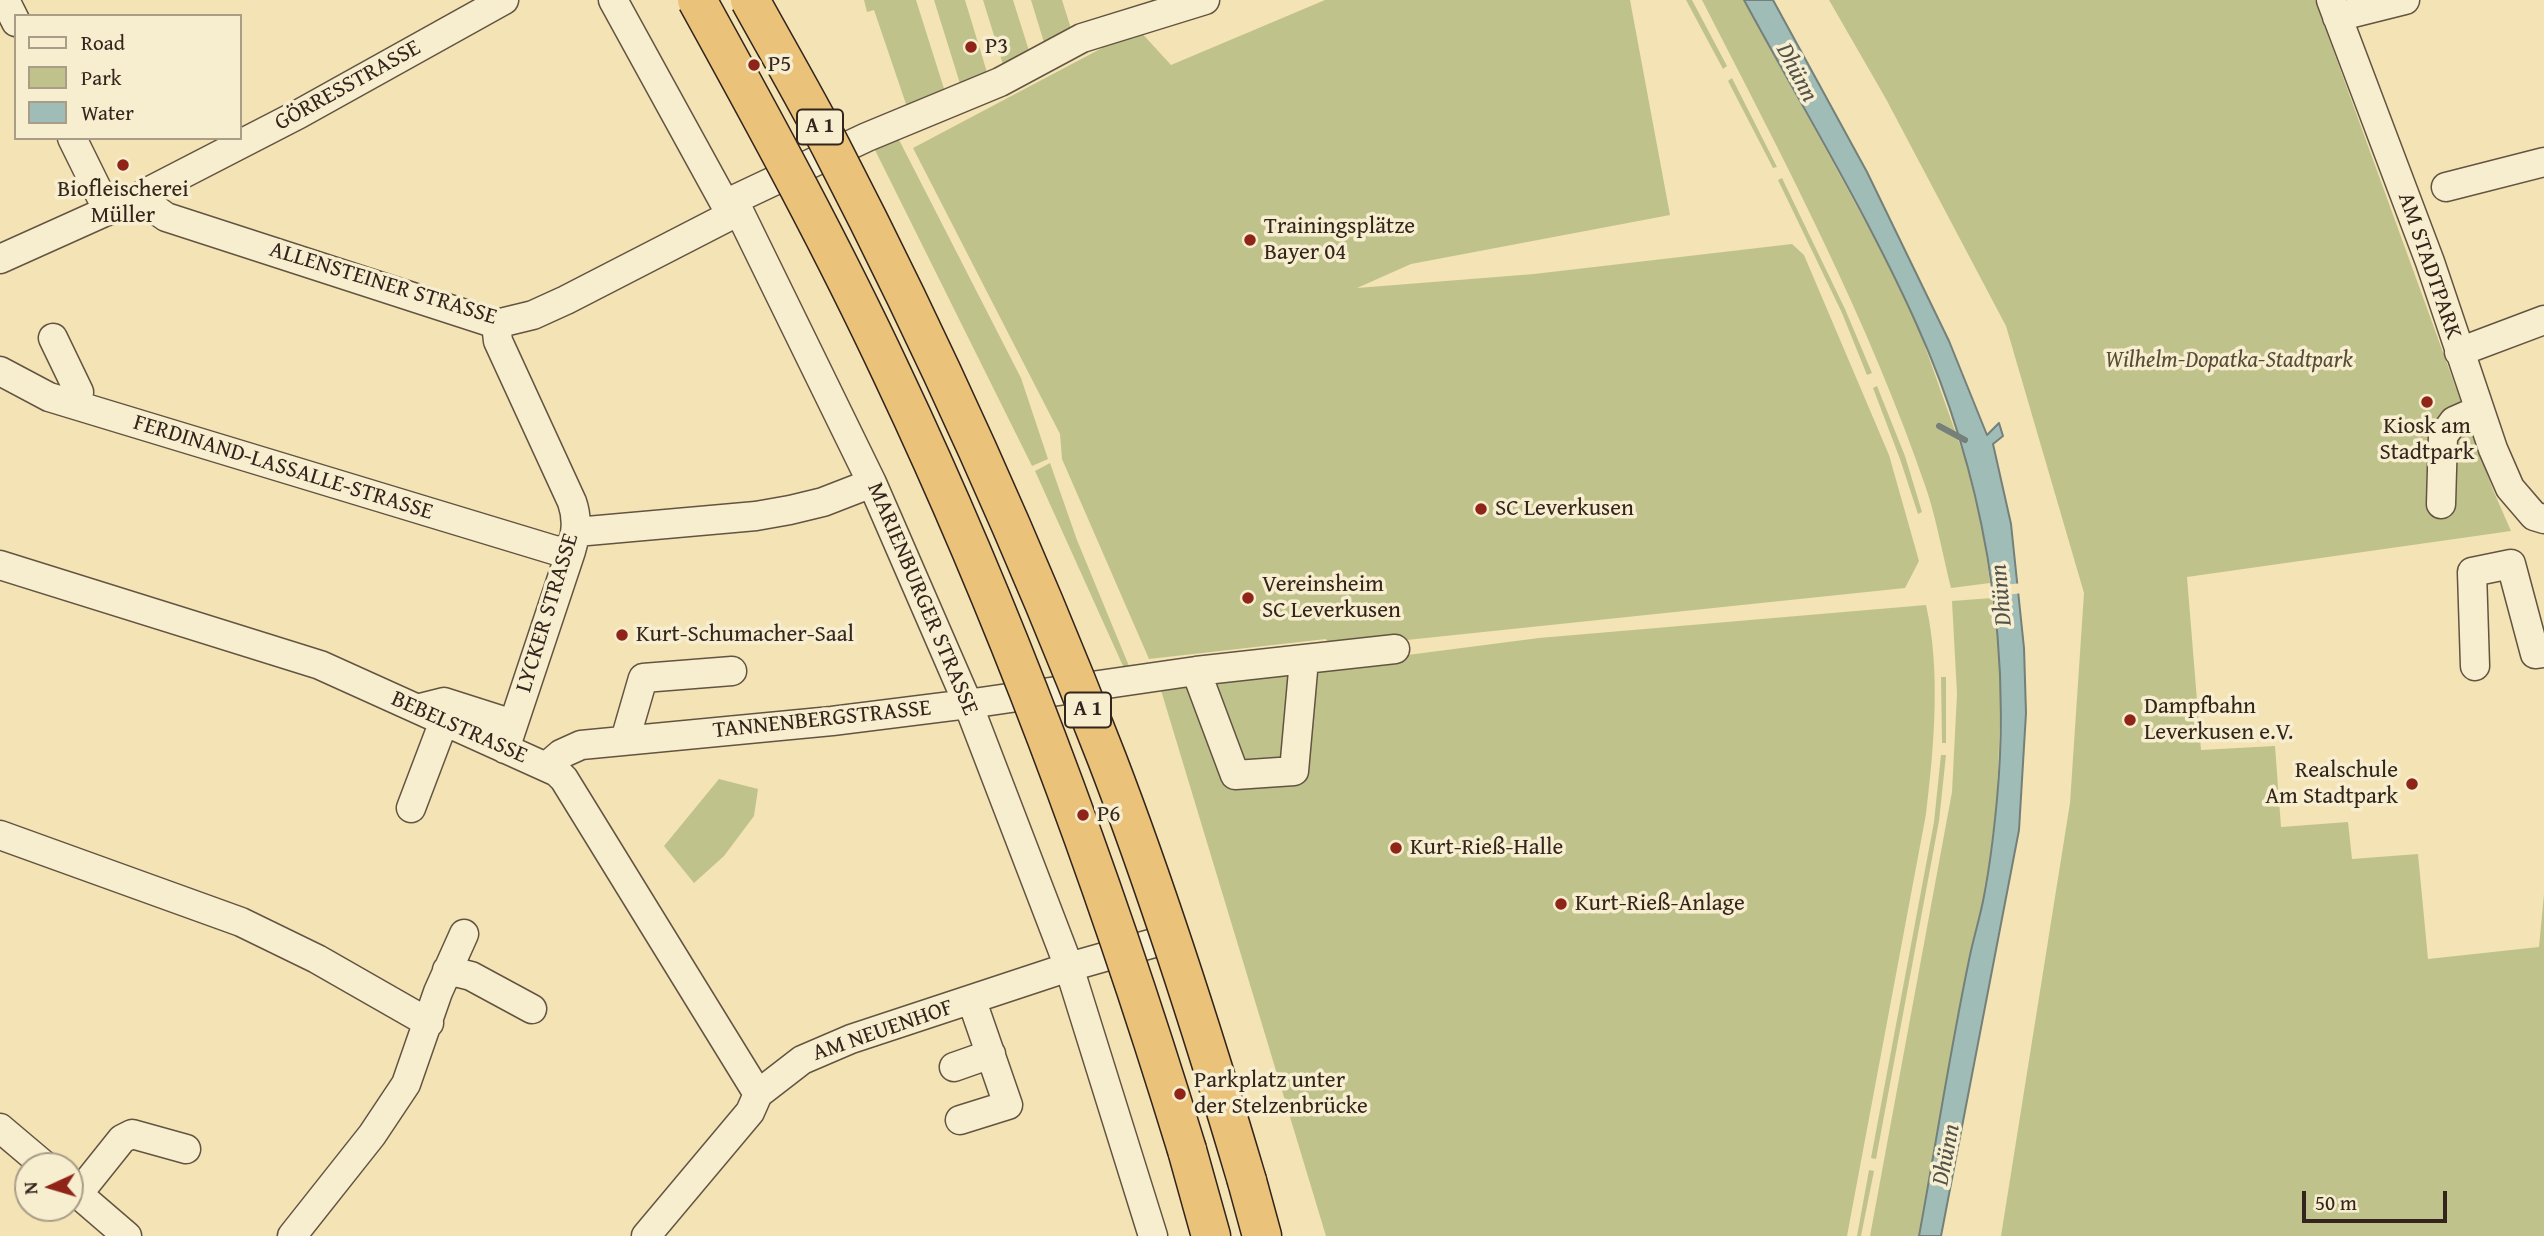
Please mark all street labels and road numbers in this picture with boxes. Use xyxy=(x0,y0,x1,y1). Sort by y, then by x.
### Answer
street label: GÖRRESSTRASSE xyxy=(270,35,426,137)
road number: A 1 xyxy=(797,110,843,144)
street label: AM STADTPARK xyxy=(2391,189,2467,343)
street label: ALLENSTEINER STRASSE xyxy=(266,236,500,332)
street label: FERDINAND-LASSALLE-STRASSE xyxy=(130,409,436,527)
street label: MARIENBURGER STRASSE xyxy=(860,478,984,720)
street label: LYCKER STRASSE xyxy=(511,530,585,696)
street label: BEBELSTRASSE xyxy=(387,686,531,770)
road number: A 1 xyxy=(1065,692,1111,728)
street label: TANNENBERGSTRASSE xyxy=(712,695,932,745)
street label: AM NEUENHOF xyxy=(809,994,957,1068)

